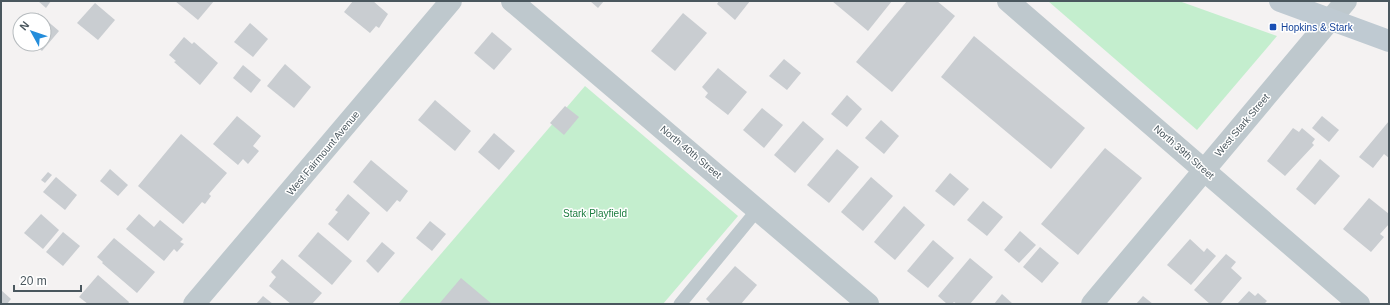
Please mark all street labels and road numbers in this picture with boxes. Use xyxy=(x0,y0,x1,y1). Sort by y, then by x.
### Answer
street label: West Stark Street xyxy=(1213,91,1271,158)
street label: West Fairmount Avenue xyxy=(285,108,362,197)
street label: North 40th Street xyxy=(658,123,724,181)
street label: North 39th Street xyxy=(1152,123,1217,181)

